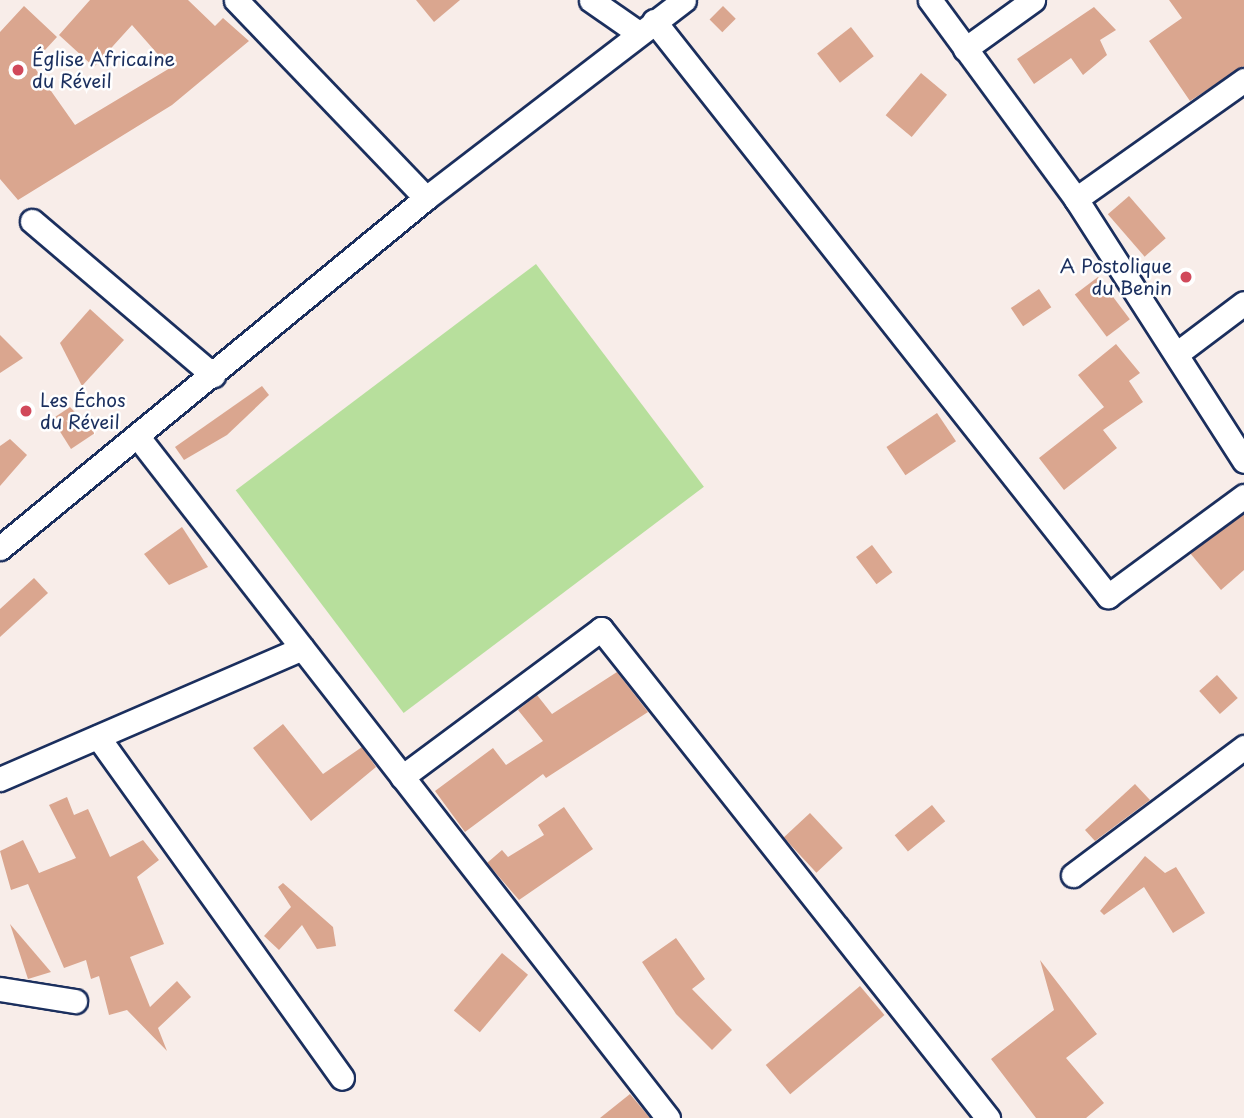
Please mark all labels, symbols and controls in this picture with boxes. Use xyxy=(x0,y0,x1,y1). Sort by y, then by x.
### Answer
place label: Église Africaine du Réveil xyxy=(32,48,175,92)
marker: Église Africaine du Réveil xyxy=(10,62,26,78)
place label: A Postolique du Benin xyxy=(1060,255,1172,299)
marker: A Postolique du Benin xyxy=(1178,269,1194,285)
place label: Les Échos du Réveil xyxy=(40,389,128,433)
marker: Les Échos du Réveil xyxy=(18,403,34,419)

